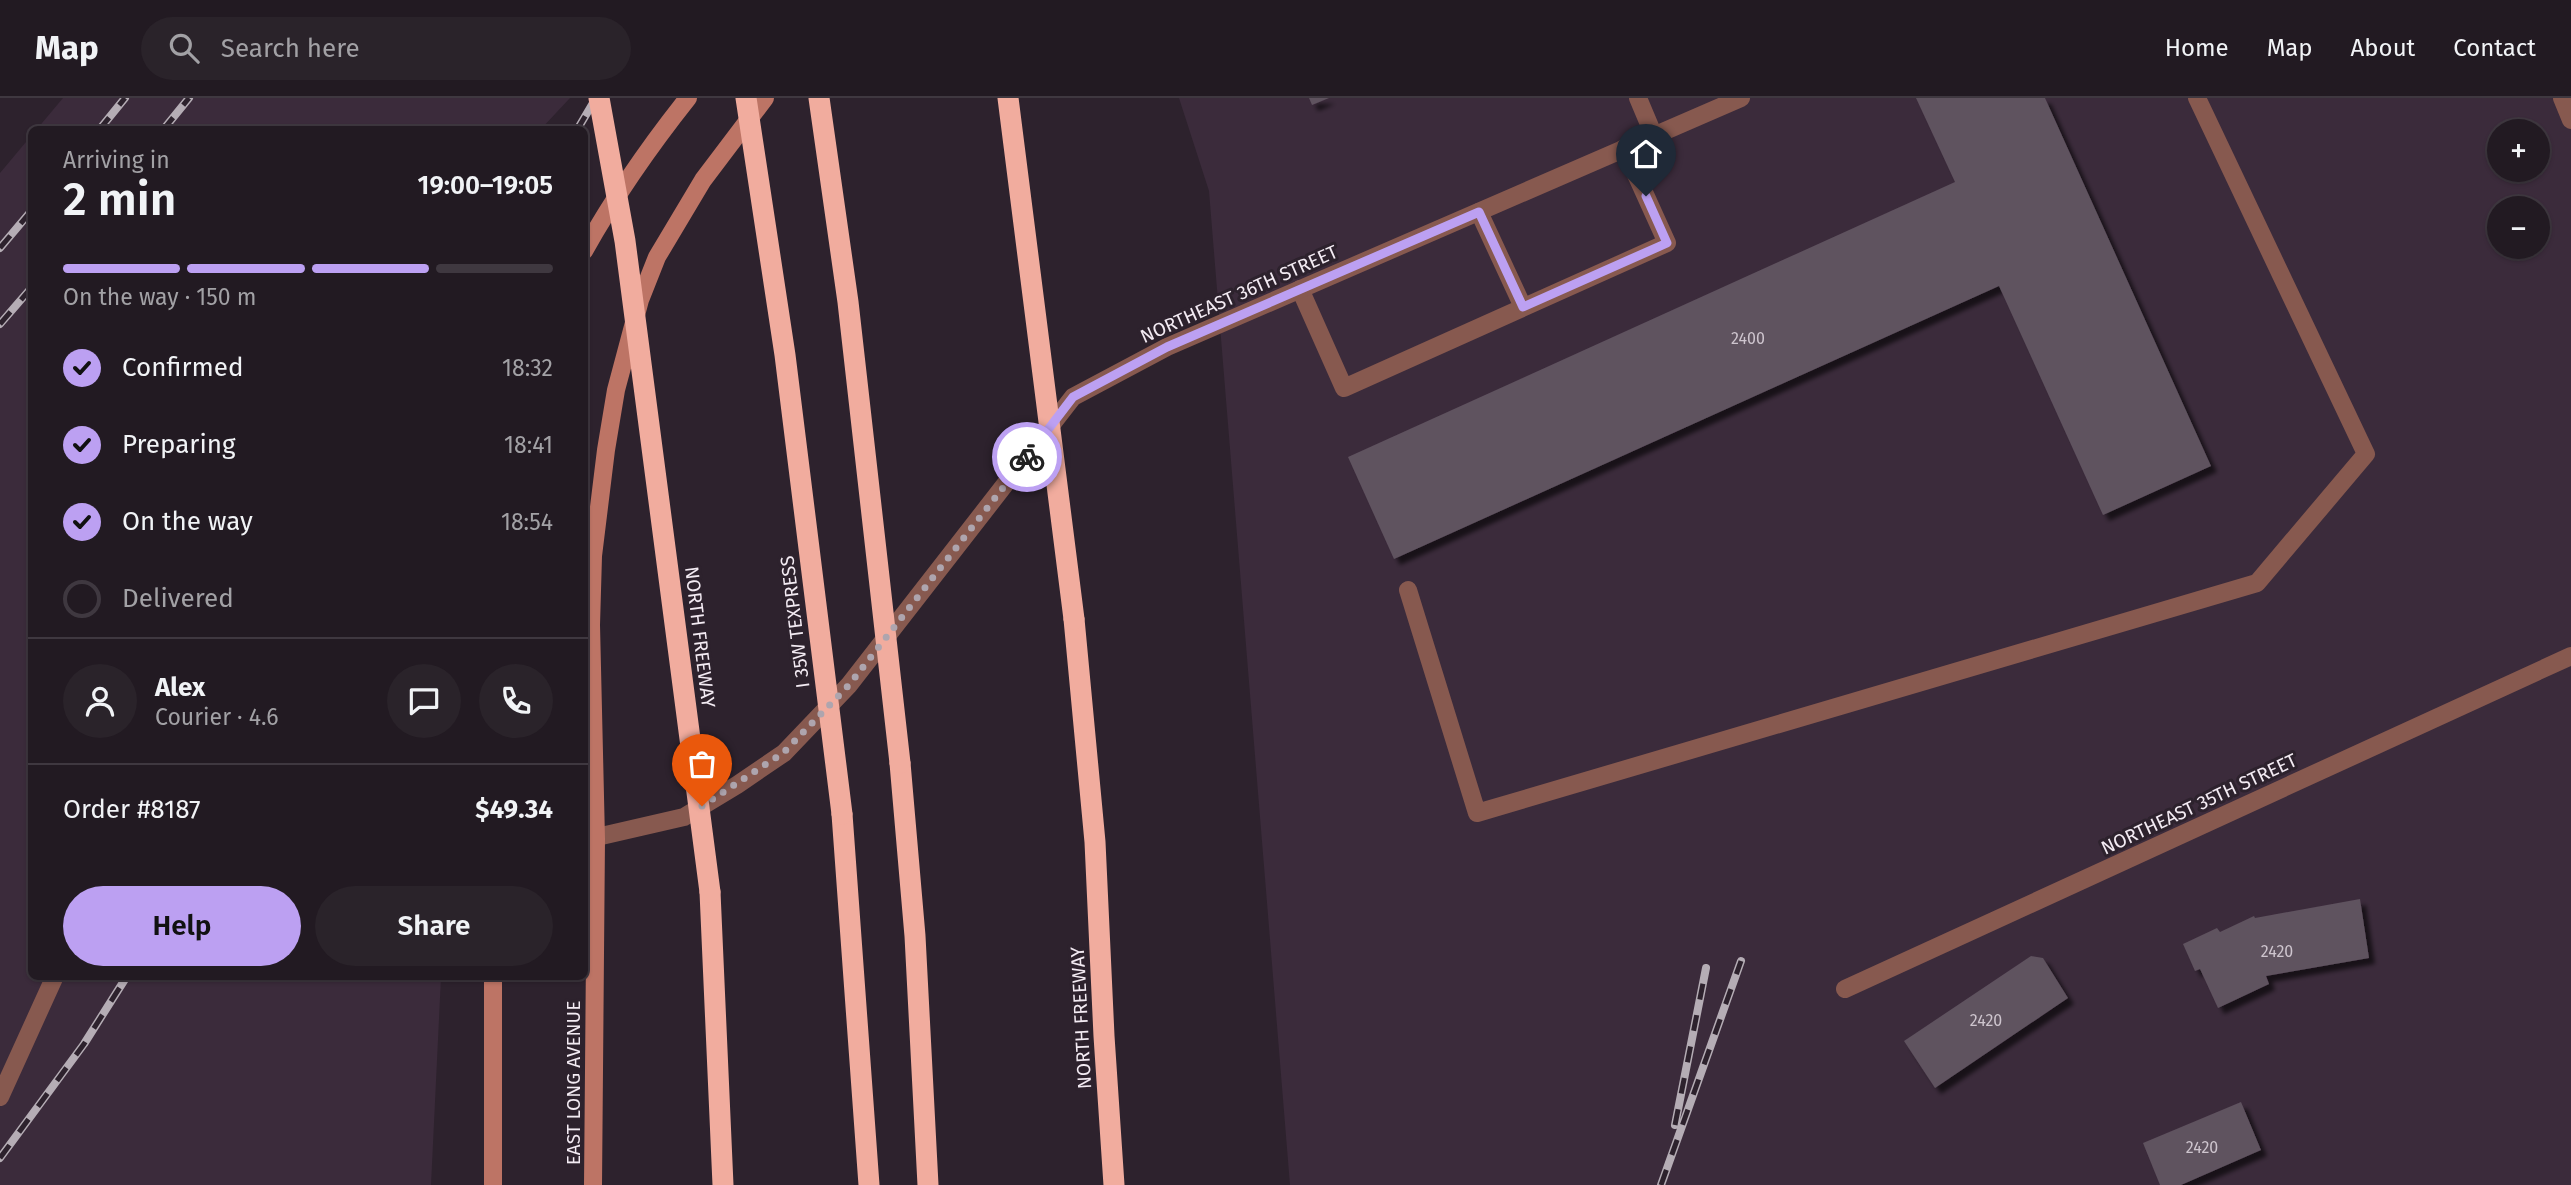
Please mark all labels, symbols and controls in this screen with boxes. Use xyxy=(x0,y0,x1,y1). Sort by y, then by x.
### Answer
search box xyxy=(141,17,631,80)
text: Map xyxy=(35,28,99,68)
icon: search xyxy=(165,29,203,67)
text: Search here xyxy=(221,33,360,64)
text: Home xyxy=(2165,34,2229,62)
text: Map xyxy=(2267,34,2313,62)
text: About xyxy=(2351,34,2415,62)
text: Contact xyxy=(2453,34,2536,62)
map controls xyxy=(2487,119,2550,259)
button: + xyxy=(2487,119,2550,182)
pin xyxy=(1616,124,1676,196)
icon: home xyxy=(1627,135,1665,173)
text: Arriving in xyxy=(63,146,170,174)
text: 19:00–19:05 xyxy=(418,170,553,201)
text: 2 min xyxy=(63,172,176,227)
button: − xyxy=(2487,196,2550,259)
street label: NORTHEAST 36TH STREET xyxy=(1137,240,1341,348)
text: On the way · 150 m xyxy=(63,283,256,311)
house number: 2400 xyxy=(1731,329,1765,348)
icon: check xyxy=(63,349,101,387)
text: Confirmed xyxy=(122,352,243,383)
text: 18:32 xyxy=(502,354,553,382)
courier xyxy=(992,422,1062,492)
icon: check xyxy=(63,426,101,464)
text: Preparing xyxy=(122,429,235,460)
text: 18:41 xyxy=(504,431,553,459)
icon: bike xyxy=(1008,438,1046,476)
icon: check xyxy=(63,503,101,541)
text: On the way xyxy=(122,506,253,537)
text: 18:54 xyxy=(501,508,553,536)
street label: I 35W TEXPRESS xyxy=(775,554,815,690)
street label: NORTH FREEWAY xyxy=(680,565,720,710)
text: Delivered xyxy=(122,583,234,614)
button: person xyxy=(63,664,137,738)
button: chat xyxy=(387,664,461,738)
button: phone xyxy=(479,664,553,738)
text: Alex xyxy=(155,672,205,703)
text: Courier · 4.6 xyxy=(155,703,279,731)
pin xyxy=(672,734,732,806)
icon: bag xyxy=(683,745,721,783)
street label: NORTHEAST 35TH STREET xyxy=(2097,748,2301,859)
text: Order #8187 xyxy=(63,794,201,825)
text: $49.34 xyxy=(475,794,553,825)
button: Help xyxy=(63,886,301,966)
button: Share xyxy=(315,886,553,966)
house number: 2420 xyxy=(2261,942,2293,961)
street label: NORTH FREEWAY xyxy=(1066,946,1096,1090)
street label: EAST LONG AVENUE xyxy=(562,1001,585,1165)
house number: 2420 xyxy=(1970,1011,2002,1030)
house number: 2420 xyxy=(2186,1138,2218,1157)

